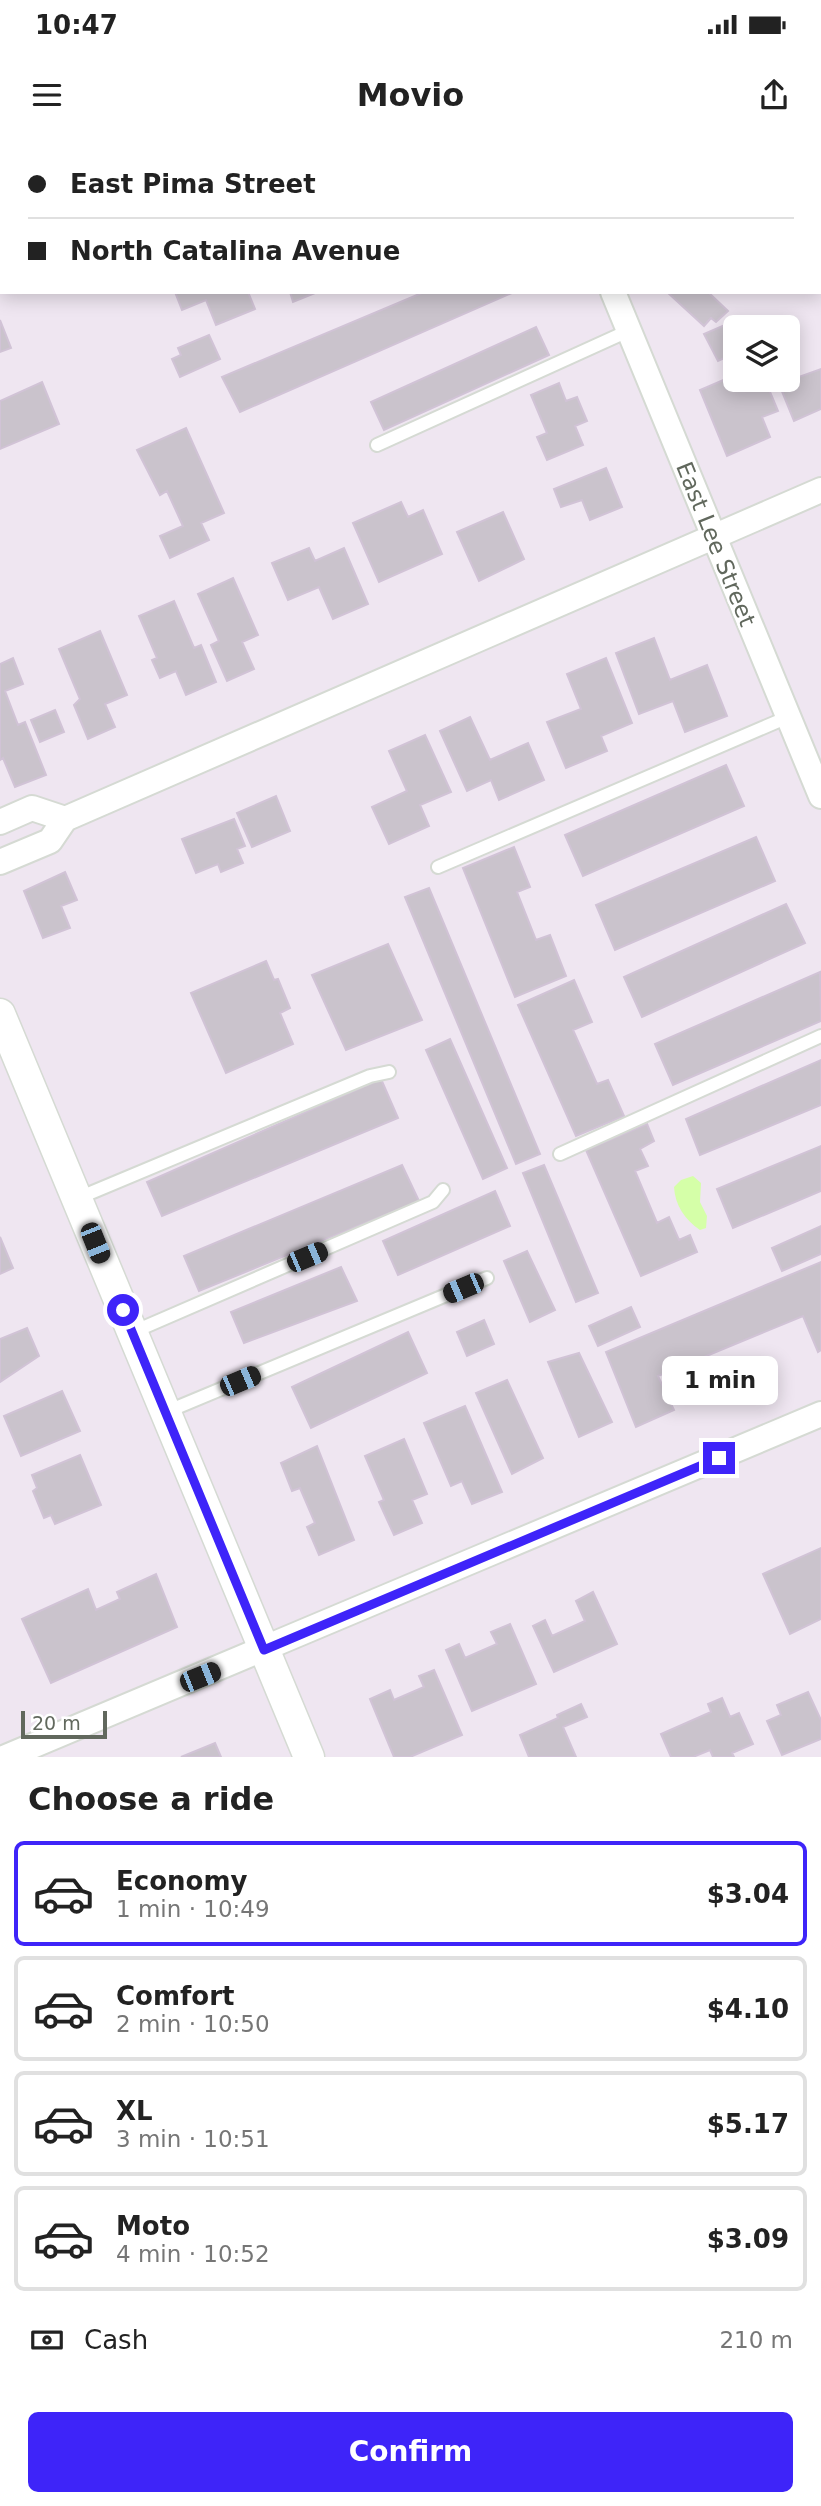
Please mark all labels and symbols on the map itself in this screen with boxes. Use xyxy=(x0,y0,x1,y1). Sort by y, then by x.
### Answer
street label: East Lee Street xyxy=(671,458,761,630)
car xyxy=(78,1220,113,1266)
car xyxy=(284,1239,331,1275)
car xyxy=(440,1270,487,1306)
route start xyxy=(107,1294,139,1326)
callout: 1 min xyxy=(661,1356,777,1406)
car xyxy=(217,1363,264,1399)
route end xyxy=(703,1442,735,1474)
car xyxy=(177,1659,224,1695)
scale bar xyxy=(21,1708,107,1740)

